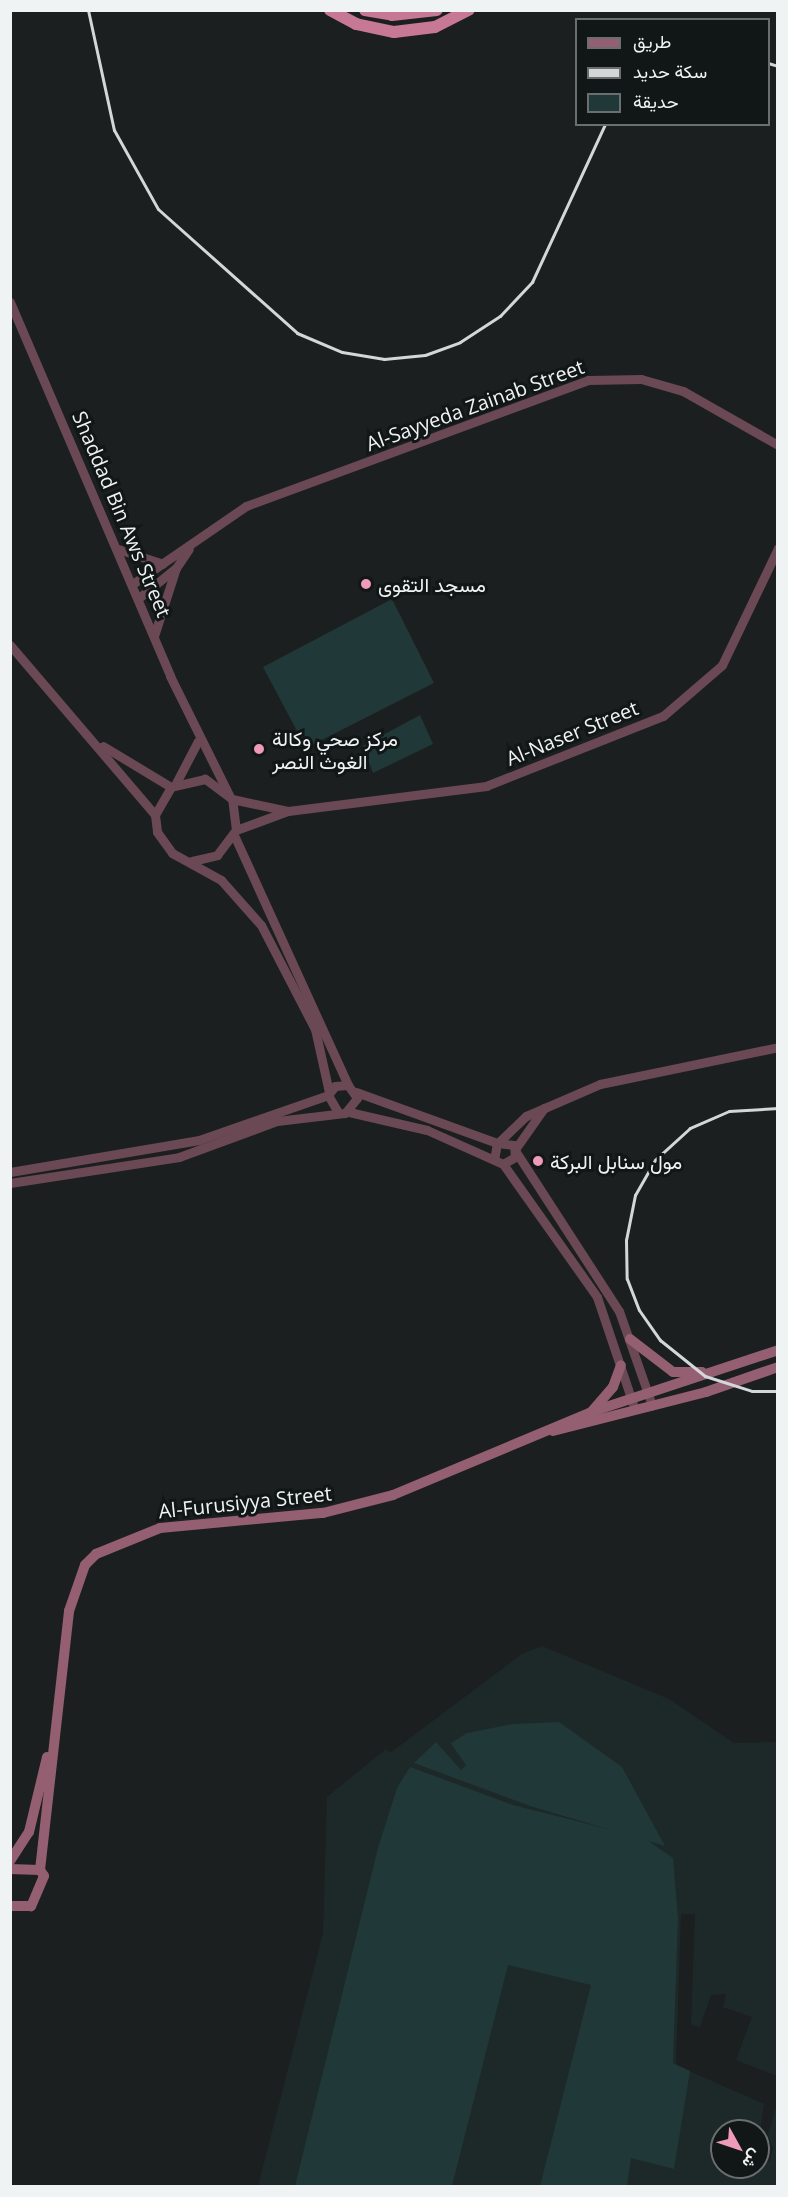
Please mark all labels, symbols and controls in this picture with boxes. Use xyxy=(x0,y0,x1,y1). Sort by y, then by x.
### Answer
legend xyxy=(575,18,770,126)
text: طريق xyxy=(633,29,671,53)
text: سكة حديد xyxy=(633,59,707,83)
text: حديقة xyxy=(633,89,679,113)
street label: Al-Sayyeda Zainab Street xyxy=(363,354,587,456)
street label: Shaddad Bin Aws Street xyxy=(68,407,176,621)
place label: مسجد التقوى xyxy=(378,572,486,596)
marker: مسجد التقوى xyxy=(359,577,373,591)
street label: Al-Naser Street xyxy=(502,696,642,770)
place label: مركز صحي وكالة الغوث النصر xyxy=(272,726,398,773)
marker: مركز صحي وكالة الغوث النصر xyxy=(250,740,268,758)
place label: مول سنابل البركة xyxy=(550,1149,682,1173)
marker: مول سنابل البركة xyxy=(531,1154,545,1168)
street label: Al-Furusiyya Street xyxy=(157,1481,333,1523)
north arrow xyxy=(710,2119,770,2179)
text: ش xyxy=(738,2145,767,2174)

